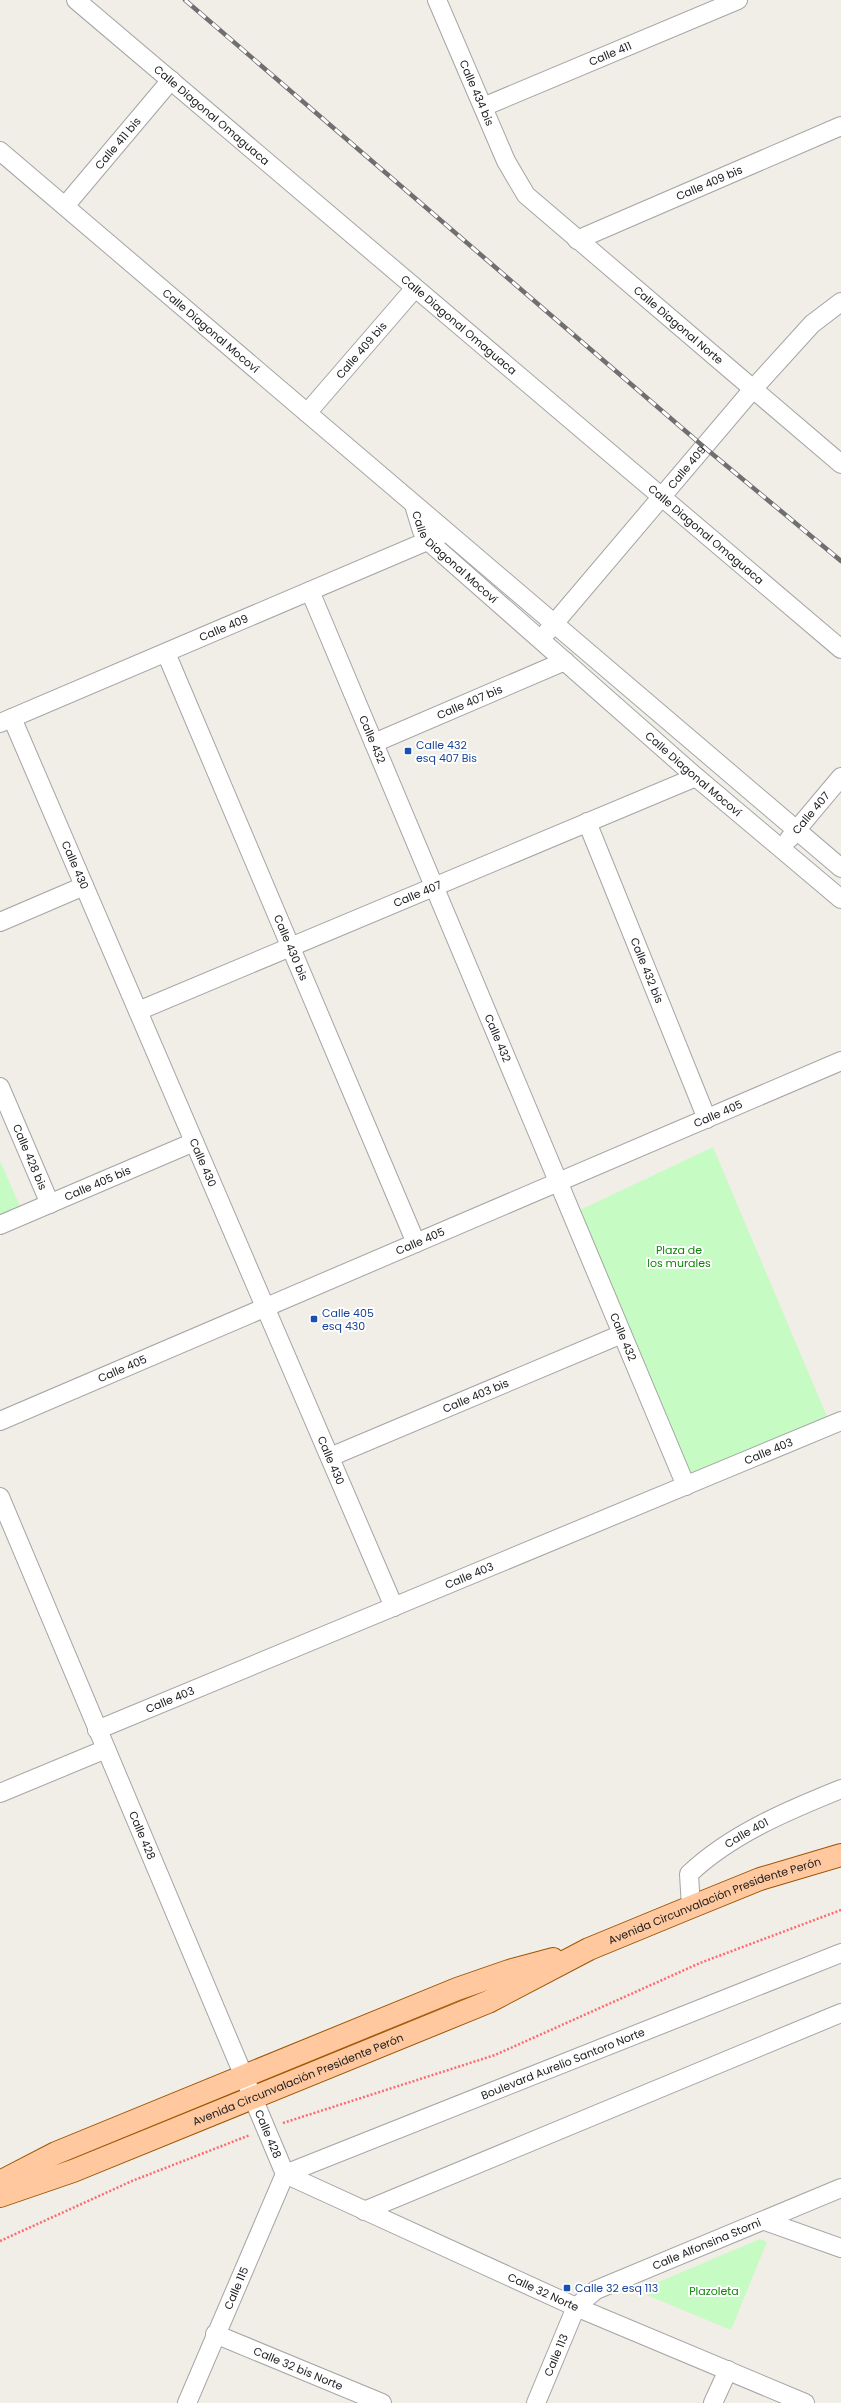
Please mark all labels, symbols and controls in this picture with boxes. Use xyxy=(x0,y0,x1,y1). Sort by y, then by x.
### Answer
street label: Calle 411 xyxy=(586,37,634,70)
street label: Calle 434 bis xyxy=(456,57,498,129)
street label: Calle Diagonal Omaguaca xyxy=(150,61,273,169)
street label: Calle 411 bis xyxy=(91,113,145,173)
street label: Calle 409 bis xyxy=(674,161,745,204)
street label: Calle Diagonal Omaguaca xyxy=(398,271,520,378)
street label: Calle Diagonal Norte xyxy=(630,282,727,368)
street label: Calle Diagonal Mocoví xyxy=(159,285,263,377)
street label: Calle 409 bis xyxy=(332,318,391,382)
street label: Calle 409 xyxy=(664,442,710,492)
street label: Calle Diagonal Omaguaca xyxy=(645,481,767,588)
street label: Calle Diagonal Mocoví xyxy=(408,509,501,607)
street label: Calle 409 xyxy=(197,610,251,645)
street label: Calle 407 bis xyxy=(434,681,505,723)
street label: Calle 432 xyxy=(355,713,390,766)
street label: Calle Diagonal Mocoví xyxy=(642,728,745,820)
place label: Calle 432 esq 407 Bis xyxy=(416,737,477,766)
marker: Calle 432 esq 407 Bis xyxy=(403,746,413,756)
street label: Calle 407 xyxy=(788,788,833,838)
street label: Calle 430 xyxy=(58,838,93,892)
street label: Calle 407 xyxy=(391,877,444,911)
street label: Calle 430 bis xyxy=(270,912,312,983)
street label: Calle 432 bis xyxy=(626,935,668,1006)
street label: Calle 432 xyxy=(481,1012,515,1065)
street label: Calle 405 xyxy=(691,1096,745,1131)
street label: Calle 428 bis xyxy=(9,1121,51,1193)
street label: Calle 430 xyxy=(186,1136,221,1190)
street label: Calle 405 bis xyxy=(62,1162,133,1205)
street label: Calle 405 xyxy=(393,1224,447,1259)
park label: Plaza de los murales xyxy=(647,1242,711,1271)
place label: Calle 405 esq 430 xyxy=(322,1305,374,1334)
street label: Calle 432 xyxy=(606,1310,641,1363)
marker: Calle 405 esq 430 xyxy=(309,1314,319,1324)
street label: Calle 405 xyxy=(95,1351,149,1386)
street label: Calle 403 bis xyxy=(440,1375,511,1417)
street label: Calle 430 xyxy=(313,1434,349,1487)
street label: Calle 403 xyxy=(742,1434,795,1468)
street label: Calle 403 xyxy=(442,1558,496,1593)
street label: Calle 403 xyxy=(143,1682,197,1717)
street label: Calle 428 xyxy=(125,1808,160,1862)
street label: Calle 401 xyxy=(721,1814,771,1852)
street label: Avenida Circunvalación Presidente Perón xyxy=(606,1853,823,1948)
street label: Boulevard Aurelio Santoro Norte xyxy=(479,2024,647,2103)
street label: Avenida Circunvalación Presidente Perón xyxy=(190,2029,406,2130)
street label: Calle 428 xyxy=(251,2107,285,2161)
street label: Calle Alfonsina Storni xyxy=(650,2214,764,2274)
street label: Calle 115 xyxy=(220,2264,252,2312)
street label: Calle 32 Norte xyxy=(505,2269,582,2315)
place label: Calle 32 esq 113 xyxy=(575,2280,658,2296)
marker: Calle 32 esq 113 xyxy=(562,2283,572,2293)
park label: Plazoleta xyxy=(689,2283,739,2299)
street label: Calle 113 xyxy=(540,2331,572,2379)
street label: Calle 32 bis Norte xyxy=(251,2343,346,2394)

